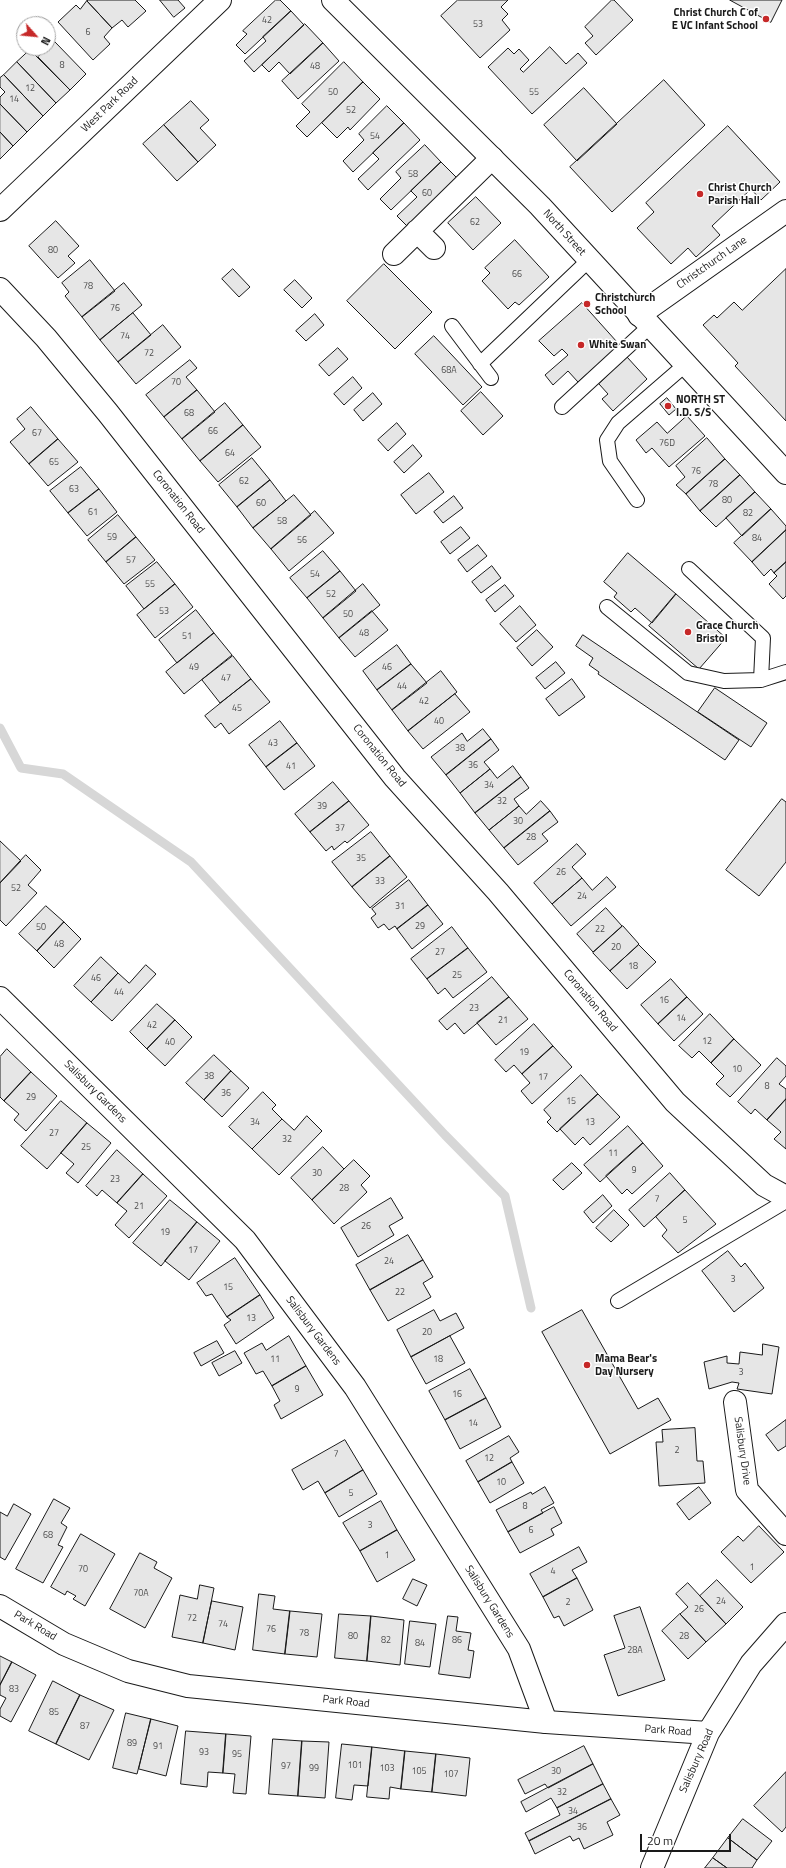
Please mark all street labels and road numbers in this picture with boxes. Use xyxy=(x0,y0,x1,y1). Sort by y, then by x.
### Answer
street label: West Park Road xyxy=(79,75,141,135)
street label: North Street xyxy=(540,207,588,259)
street label: Christchurch Lane xyxy=(674,234,750,292)
street label: Coronation Road xyxy=(149,468,207,536)
street label: Coronation Road xyxy=(350,722,408,790)
street label: Coronation Road xyxy=(560,967,620,1035)
street label: Salisbury Gardens xyxy=(61,1058,129,1126)
street label: Salisbury Gardens xyxy=(283,1294,343,1368)
street label: Salisbury Drive xyxy=(731,1416,753,1486)
street label: Salisbury Gardens xyxy=(461,1563,517,1641)
street label: Park Road xyxy=(11,1608,59,1644)
street label: Park Road xyxy=(322,1693,370,1711)
street label: Park Road xyxy=(644,1723,692,1739)
street label: Salisbury Road xyxy=(677,1727,717,1795)

